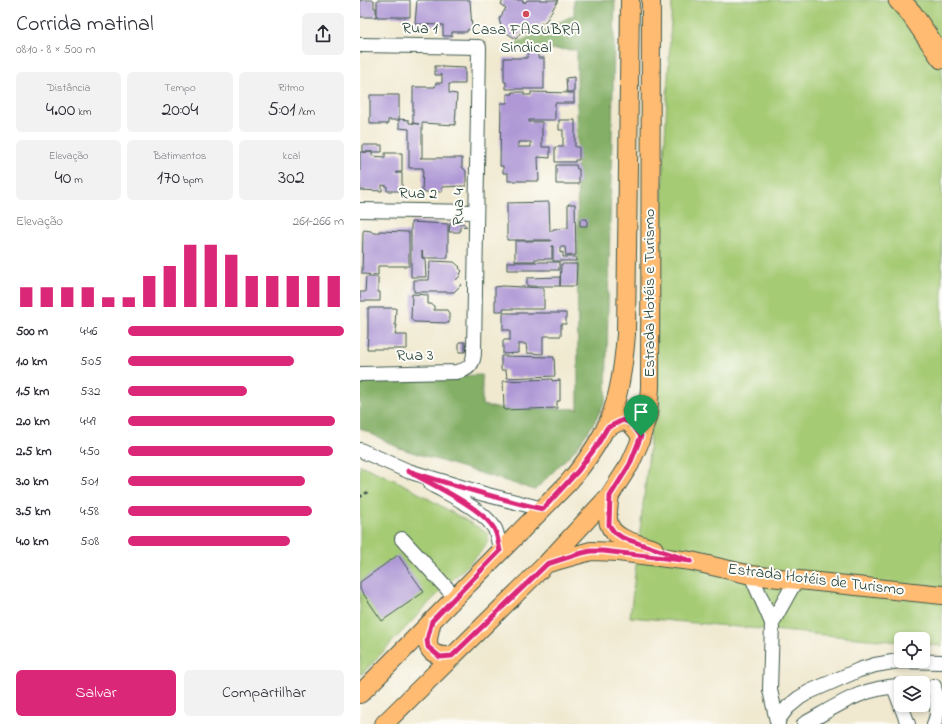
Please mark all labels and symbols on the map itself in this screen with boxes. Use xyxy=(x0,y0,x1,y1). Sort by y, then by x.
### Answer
marker: Casa FASUBRA Sindical xyxy=(521,9,531,19)
street label: Rua 1 xyxy=(402,17,438,41)
place label: Casa FASUBRA Sindical xyxy=(472,18,580,60)
street label: Rua 2 xyxy=(399,182,438,206)
street label: Rua 4 xyxy=(447,188,471,226)
street label: Estrada Hotéis e Turismo xyxy=(638,209,662,377)
street label: Rua 3 xyxy=(396,344,434,368)
pin xyxy=(624,395,658,436)
street label: Estrada Hotéis de Turismo xyxy=(726,557,906,603)

